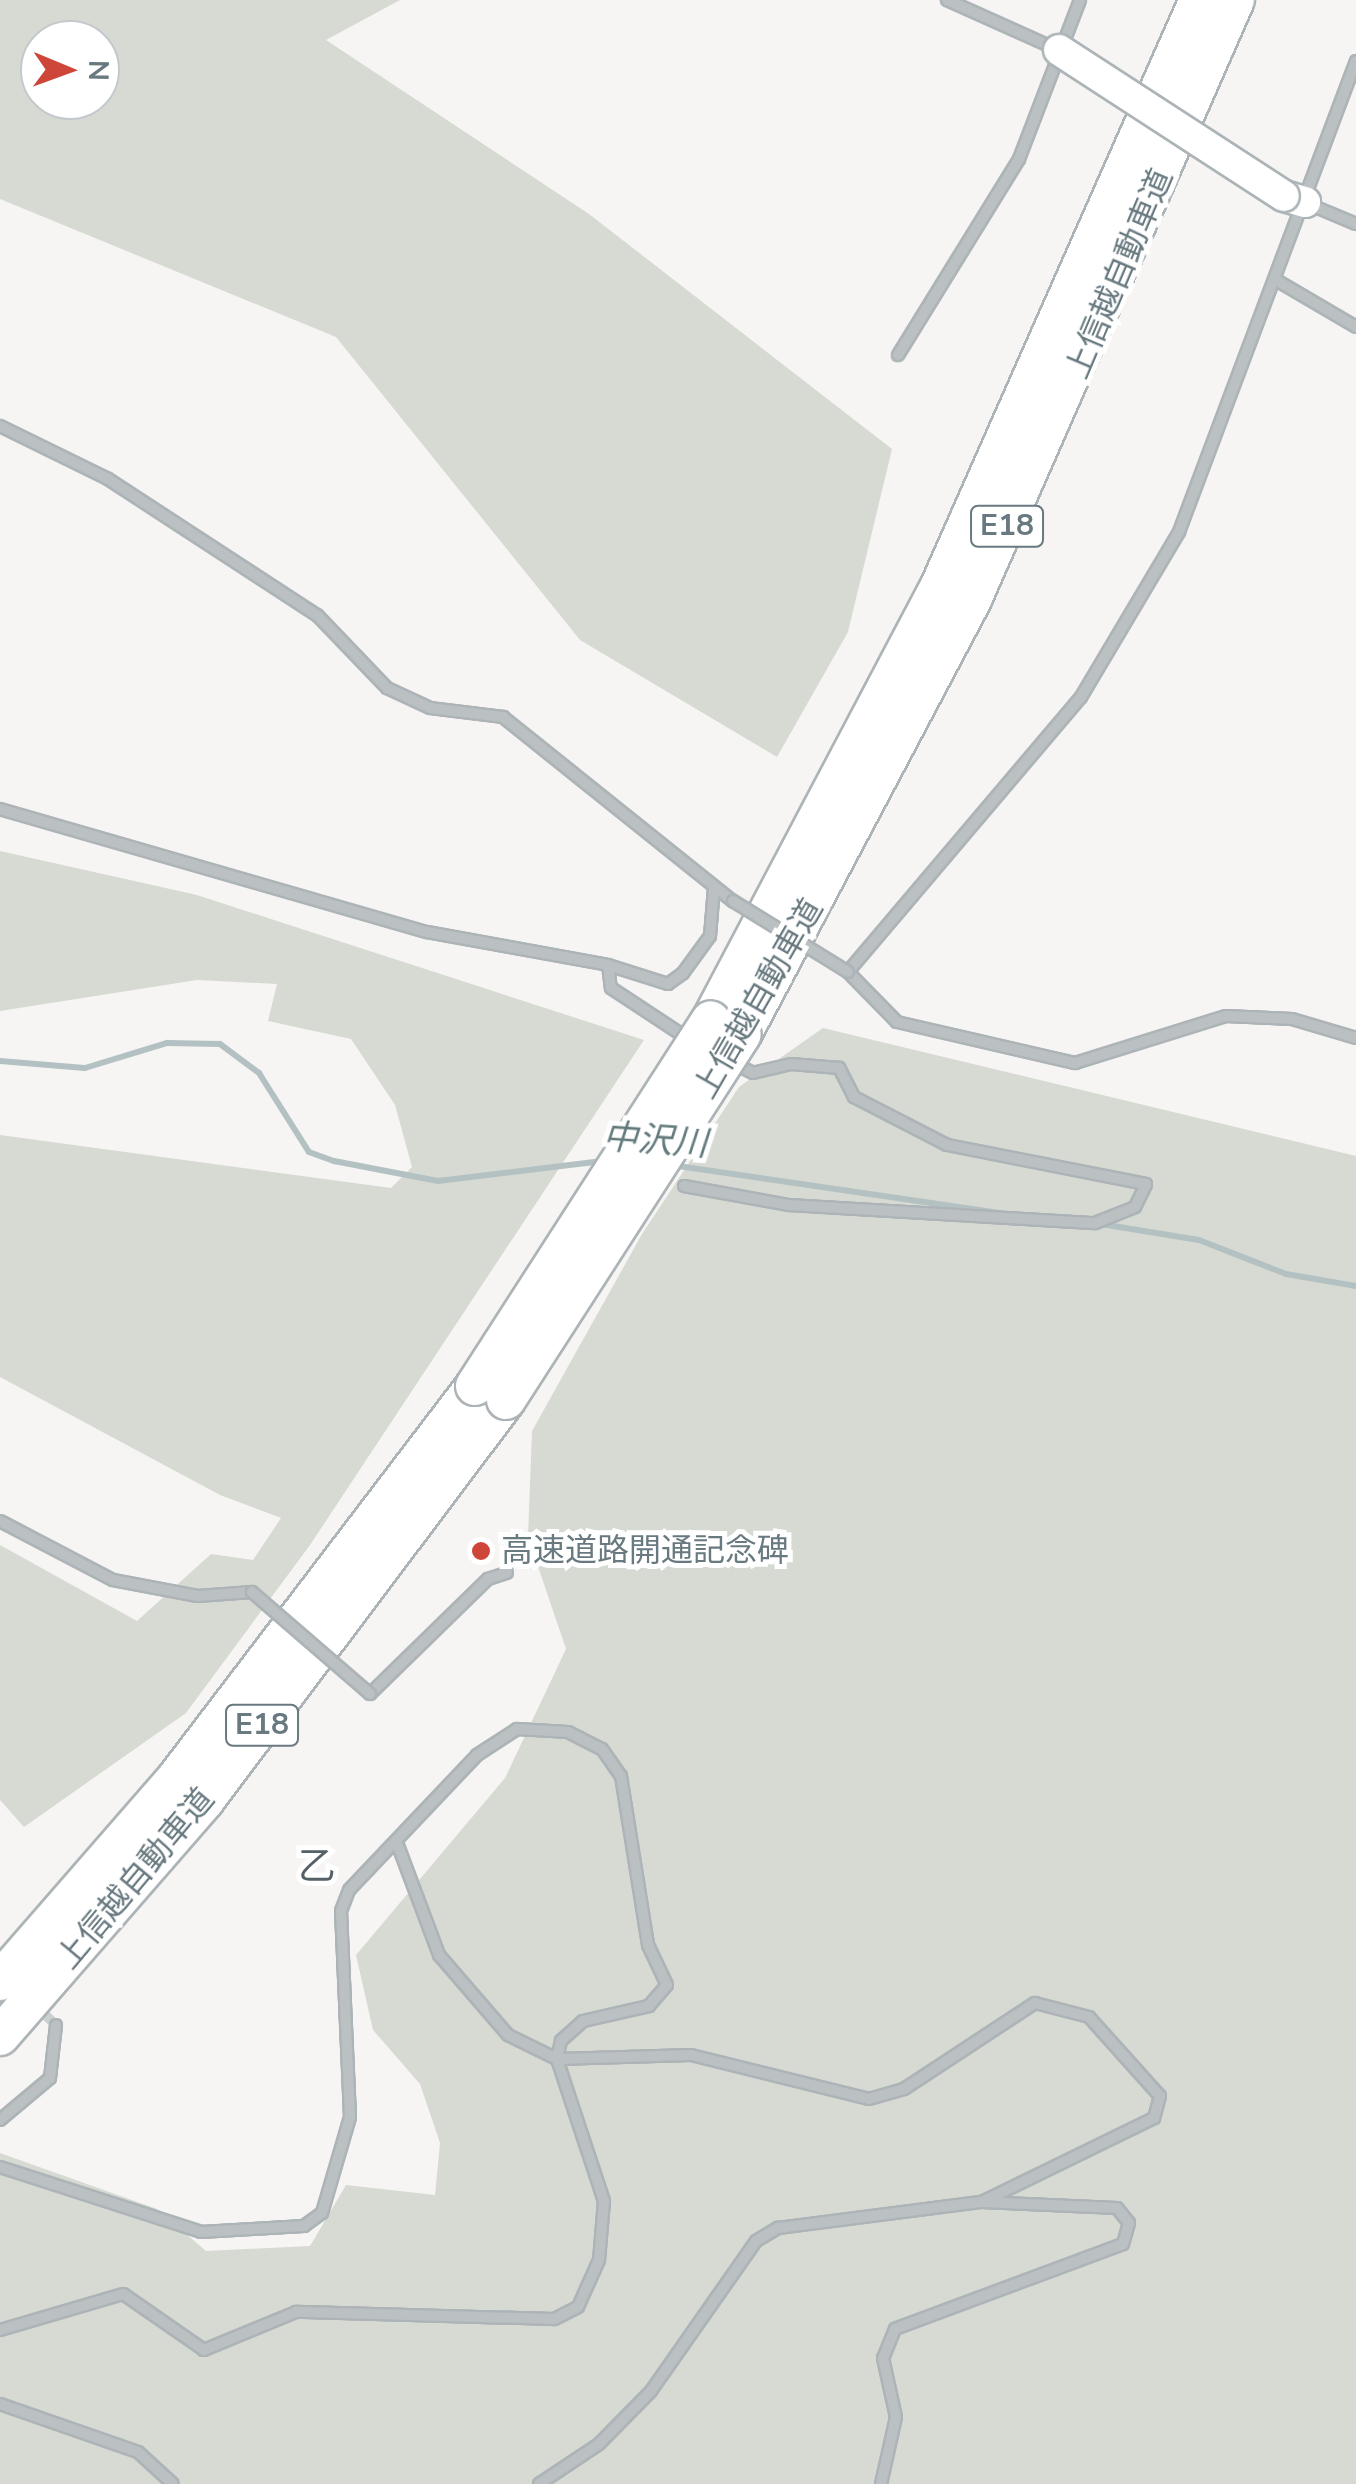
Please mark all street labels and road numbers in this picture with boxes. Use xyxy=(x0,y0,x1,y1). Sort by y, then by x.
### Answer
street label: 上信越自動車道 xyxy=(1059,163,1181,385)
road number: E18 xyxy=(970,501,1044,551)
street label: 上信越自動車道 xyxy=(686,892,832,1106)
road number: E18 xyxy=(224,1700,300,1750)
street label: 上信越自動車道 xyxy=(49,1781,223,1977)

